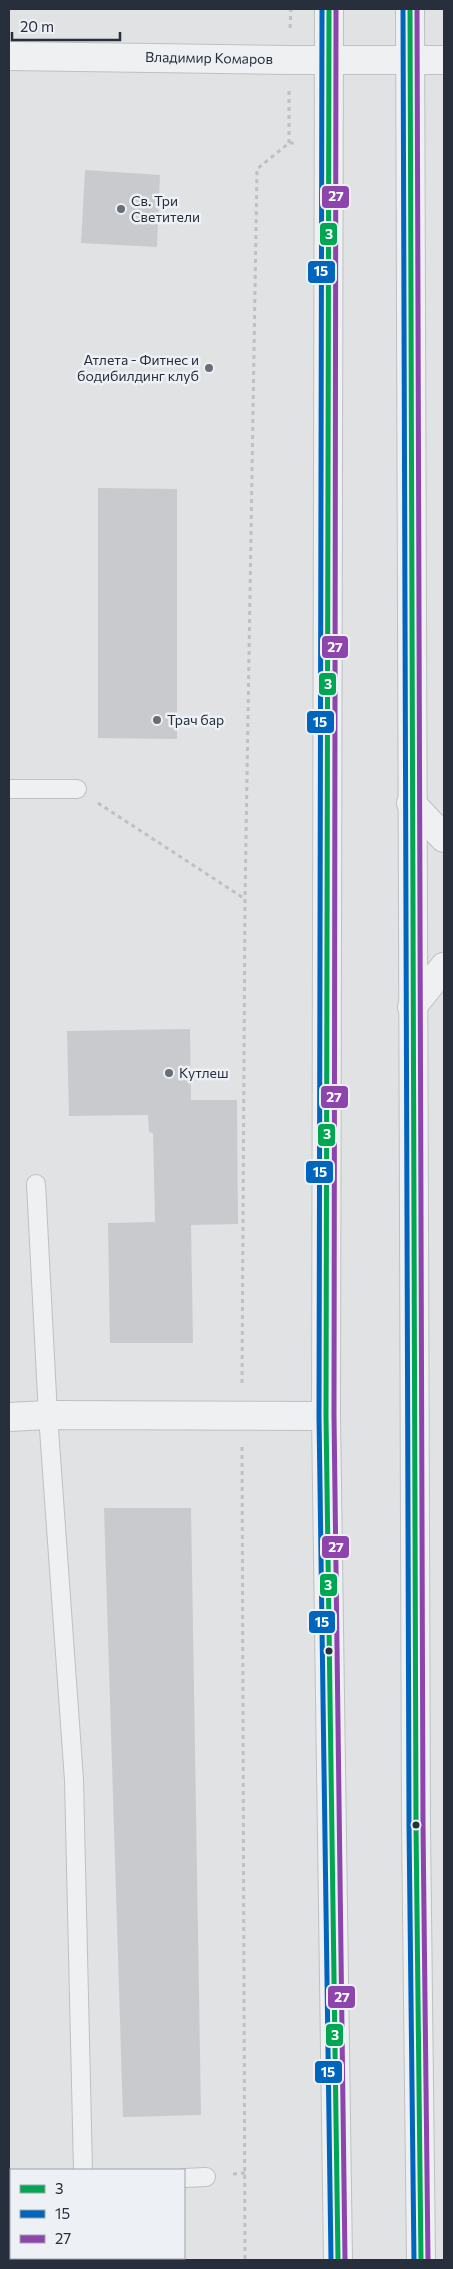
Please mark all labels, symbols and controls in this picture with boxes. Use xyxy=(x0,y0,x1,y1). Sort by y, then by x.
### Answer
scale bar xyxy=(12,10,120,42)
text: 20 m xyxy=(20,17,54,35)
street label: Владимир Комаров xyxy=(145,48,273,67)
line badge: 27 xyxy=(321,185,350,209)
text: 27 xyxy=(328,187,344,204)
place label: Св. Три Светители xyxy=(131,192,200,225)
marker: Св. Три Светители xyxy=(115,203,127,215)
line badge: 3 xyxy=(319,222,338,246)
text: 3 xyxy=(325,225,333,242)
line badge: 15 xyxy=(307,260,336,284)
text: 15 xyxy=(314,262,328,279)
place label: Атлета - Фитнес и бодибилдинг клуб xyxy=(77,351,199,384)
marker: Атлета - Фитнес и бодибилдинг клуб xyxy=(203,362,215,374)
line badge: 27 xyxy=(321,635,349,659)
text: 27 xyxy=(327,638,343,655)
line badge: 3 xyxy=(318,672,337,696)
text: 3 xyxy=(324,675,332,692)
line badge: 15 xyxy=(306,710,335,734)
place label: Трач бар xyxy=(167,711,224,728)
text: 15 xyxy=(313,713,327,730)
marker: Трач бар xyxy=(151,714,163,726)
place label: Кутлеш xyxy=(179,1064,229,1081)
marker: Кутлеш xyxy=(163,1067,175,1079)
line badge: 27 xyxy=(320,1085,349,1109)
text: 27 xyxy=(326,1088,342,1105)
line badge: 3 xyxy=(317,1123,336,1147)
text: 3 xyxy=(323,1125,331,1142)
line badge: 15 xyxy=(305,1160,334,1184)
text: 15 xyxy=(313,1163,327,1180)
line badge: 27 xyxy=(321,1535,350,1559)
text: 27 xyxy=(328,1538,344,1555)
line badge: 3 xyxy=(319,1573,338,1597)
text: 3 xyxy=(324,1576,332,1593)
line badge: 15 xyxy=(308,1610,336,1634)
text: 15 xyxy=(315,1613,329,1630)
unlabelled marker xyxy=(324,1646,334,1656)
unlabelled marker xyxy=(411,1820,421,1830)
line badge: 27 xyxy=(327,1985,356,2009)
text: 27 xyxy=(334,1988,350,2005)
line badge: 3 xyxy=(325,2023,344,2047)
text: 3 xyxy=(331,2026,339,2043)
line badge: 15 xyxy=(314,2060,343,2084)
text: 15 xyxy=(321,2063,335,2080)
legend xyxy=(10,2169,185,2259)
text: 3 xyxy=(55,2179,64,2197)
text: 15 xyxy=(55,2204,70,2222)
text: 27 xyxy=(55,2229,71,2247)

